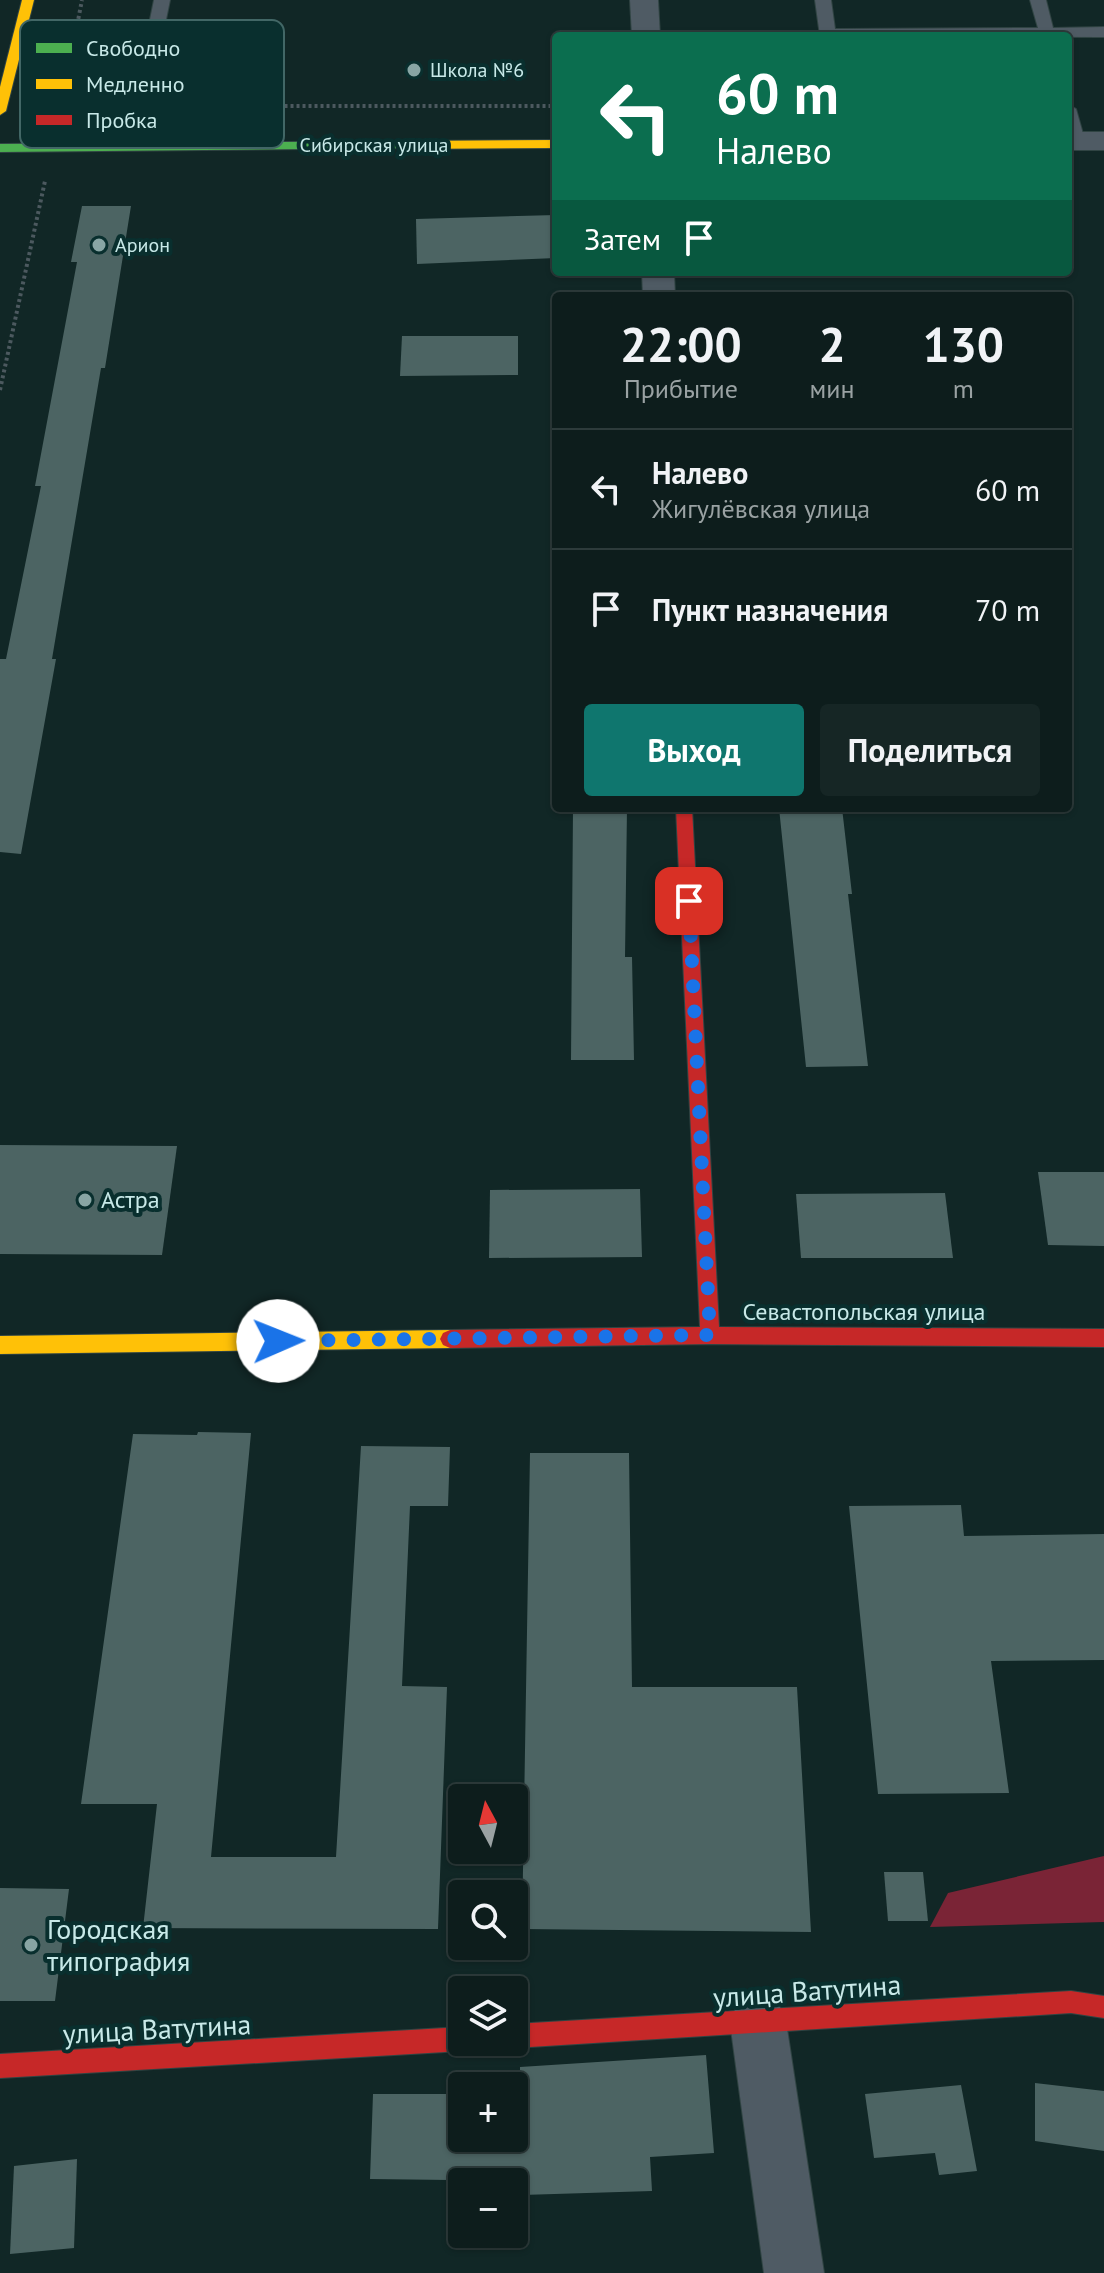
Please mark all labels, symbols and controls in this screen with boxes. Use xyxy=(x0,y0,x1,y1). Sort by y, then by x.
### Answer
legend xyxy=(20,20,284,148)
text: Свободно xyxy=(86,34,180,62)
place label: Школа №6 xyxy=(430,57,524,83)
text: 60 m xyxy=(716,57,839,129)
marker: Школа №6 xyxy=(405,61,423,79)
icon: left xyxy=(584,64,688,168)
text: Медленно xyxy=(86,70,184,98)
text: Пробка xyxy=(86,106,157,134)
text: Налево xyxy=(716,127,832,174)
street label: Сибирская улица xyxy=(299,132,449,158)
icon: arrive xyxy=(677,216,721,260)
text: Затем xyxy=(584,219,661,258)
place label: Арион xyxy=(115,232,170,258)
marker: Арион xyxy=(90,236,108,254)
text: 22:00 xyxy=(620,313,742,375)
text: 2 xyxy=(818,313,846,375)
text: 130 xyxy=(922,313,1004,375)
text: Прибытие xyxy=(624,372,738,405)
text: мин xyxy=(810,372,855,405)
text: m xyxy=(953,372,974,405)
text: Налево xyxy=(652,453,748,492)
icon: left xyxy=(584,467,628,511)
text: 60 m xyxy=(975,470,1040,509)
text: Жигулёвская улица xyxy=(652,492,870,525)
icon: arrive xyxy=(584,587,628,631)
text: Пункт назначения xyxy=(652,590,888,629)
text: 70 m xyxy=(975,590,1040,629)
button: Выход xyxy=(584,704,804,796)
button: Поделиться xyxy=(820,704,1040,796)
pin xyxy=(655,867,723,935)
icon: arrive xyxy=(667,879,711,923)
place label: Астра xyxy=(101,1184,160,1215)
marker: Астра xyxy=(76,1191,94,1209)
street label: Севастопольская улица xyxy=(743,1296,986,1327)
position arrow xyxy=(236,1299,320,1383)
north arrow xyxy=(448,1784,528,1864)
map controls xyxy=(448,1784,528,2248)
button: search xyxy=(448,1880,528,1960)
place label: Городская типография xyxy=(47,1910,190,1979)
marker: Городская типография xyxy=(22,1936,40,1954)
street label: улица Ватутина xyxy=(712,1965,902,2016)
button: layers xyxy=(448,1976,528,2056)
street label: улица Ватутина xyxy=(62,2005,252,2052)
button: + xyxy=(448,2072,528,2152)
button: − xyxy=(448,2168,528,2248)

